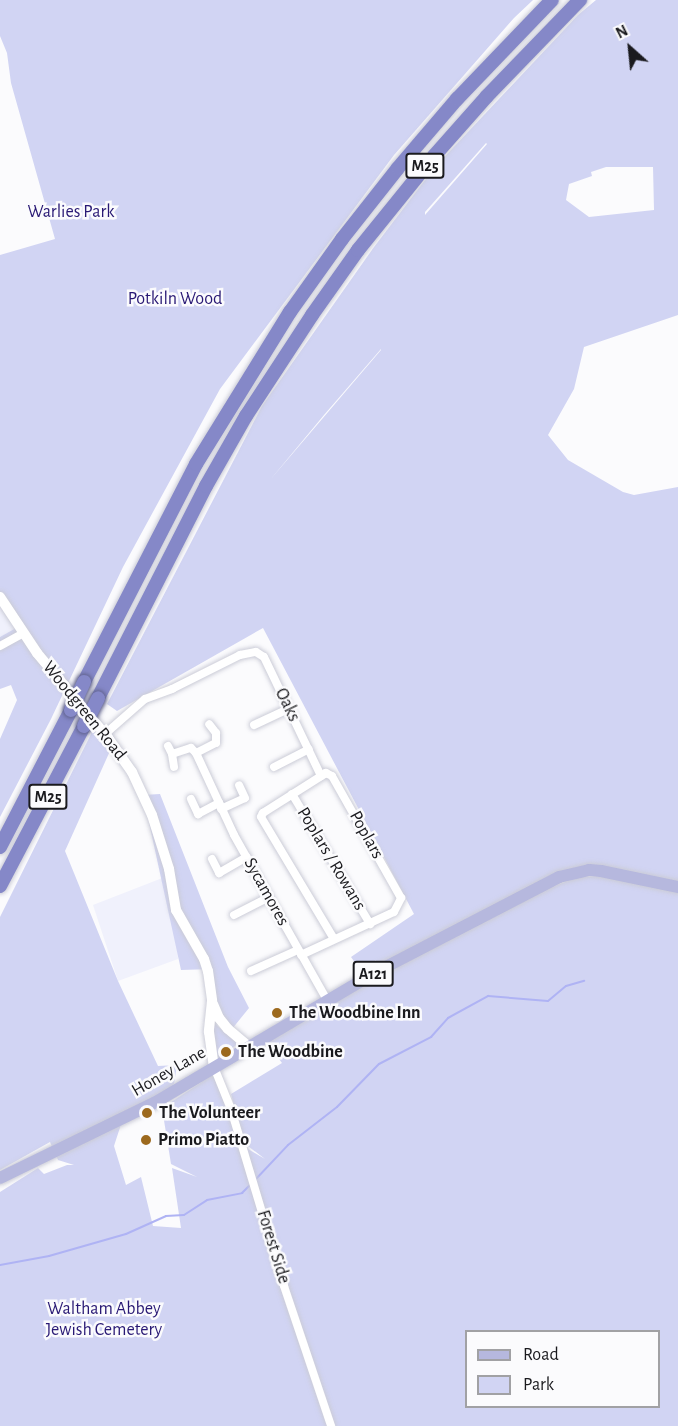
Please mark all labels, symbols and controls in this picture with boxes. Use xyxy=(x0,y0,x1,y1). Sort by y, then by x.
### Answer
north arrow xyxy=(600,18,660,78)
text: N xyxy=(613,22,630,42)
road number: M25 xyxy=(404,153,446,179)
park label: Warlies Park xyxy=(28,201,114,223)
park label: Potkiln Wood xyxy=(128,288,222,310)
street label: Woodgreen Road xyxy=(37,657,131,765)
street label: Oaks xyxy=(270,685,304,725)
road number: M25 xyxy=(27,784,69,810)
street label: Poplars / Rowans xyxy=(292,803,370,915)
street label: Poplars xyxy=(344,807,388,863)
street label: Sycamores xyxy=(239,854,293,930)
road number: A121 xyxy=(352,961,394,987)
place label: The Woodbine Inn xyxy=(289,1002,421,1024)
marker: The Woodbine Inn xyxy=(270,1006,284,1020)
place label: The Woodbine xyxy=(238,1041,343,1063)
street label: Honey Lane xyxy=(128,1042,210,1102)
marker: The Woodbine xyxy=(219,1045,233,1059)
place label: The Volunteer xyxy=(159,1102,260,1124)
marker: The Volunteer xyxy=(140,1106,154,1120)
place label: Primo Piatto xyxy=(158,1129,249,1151)
marker: Primo Piatto xyxy=(139,1133,153,1147)
street label: Forest Side xyxy=(252,1208,294,1286)
park label: Waltham Abbey Jewish Cemetery xyxy=(46,1299,162,1342)
legend xyxy=(465,1330,660,1408)
text: Road xyxy=(523,1346,559,1364)
text: Park xyxy=(523,1376,554,1394)

